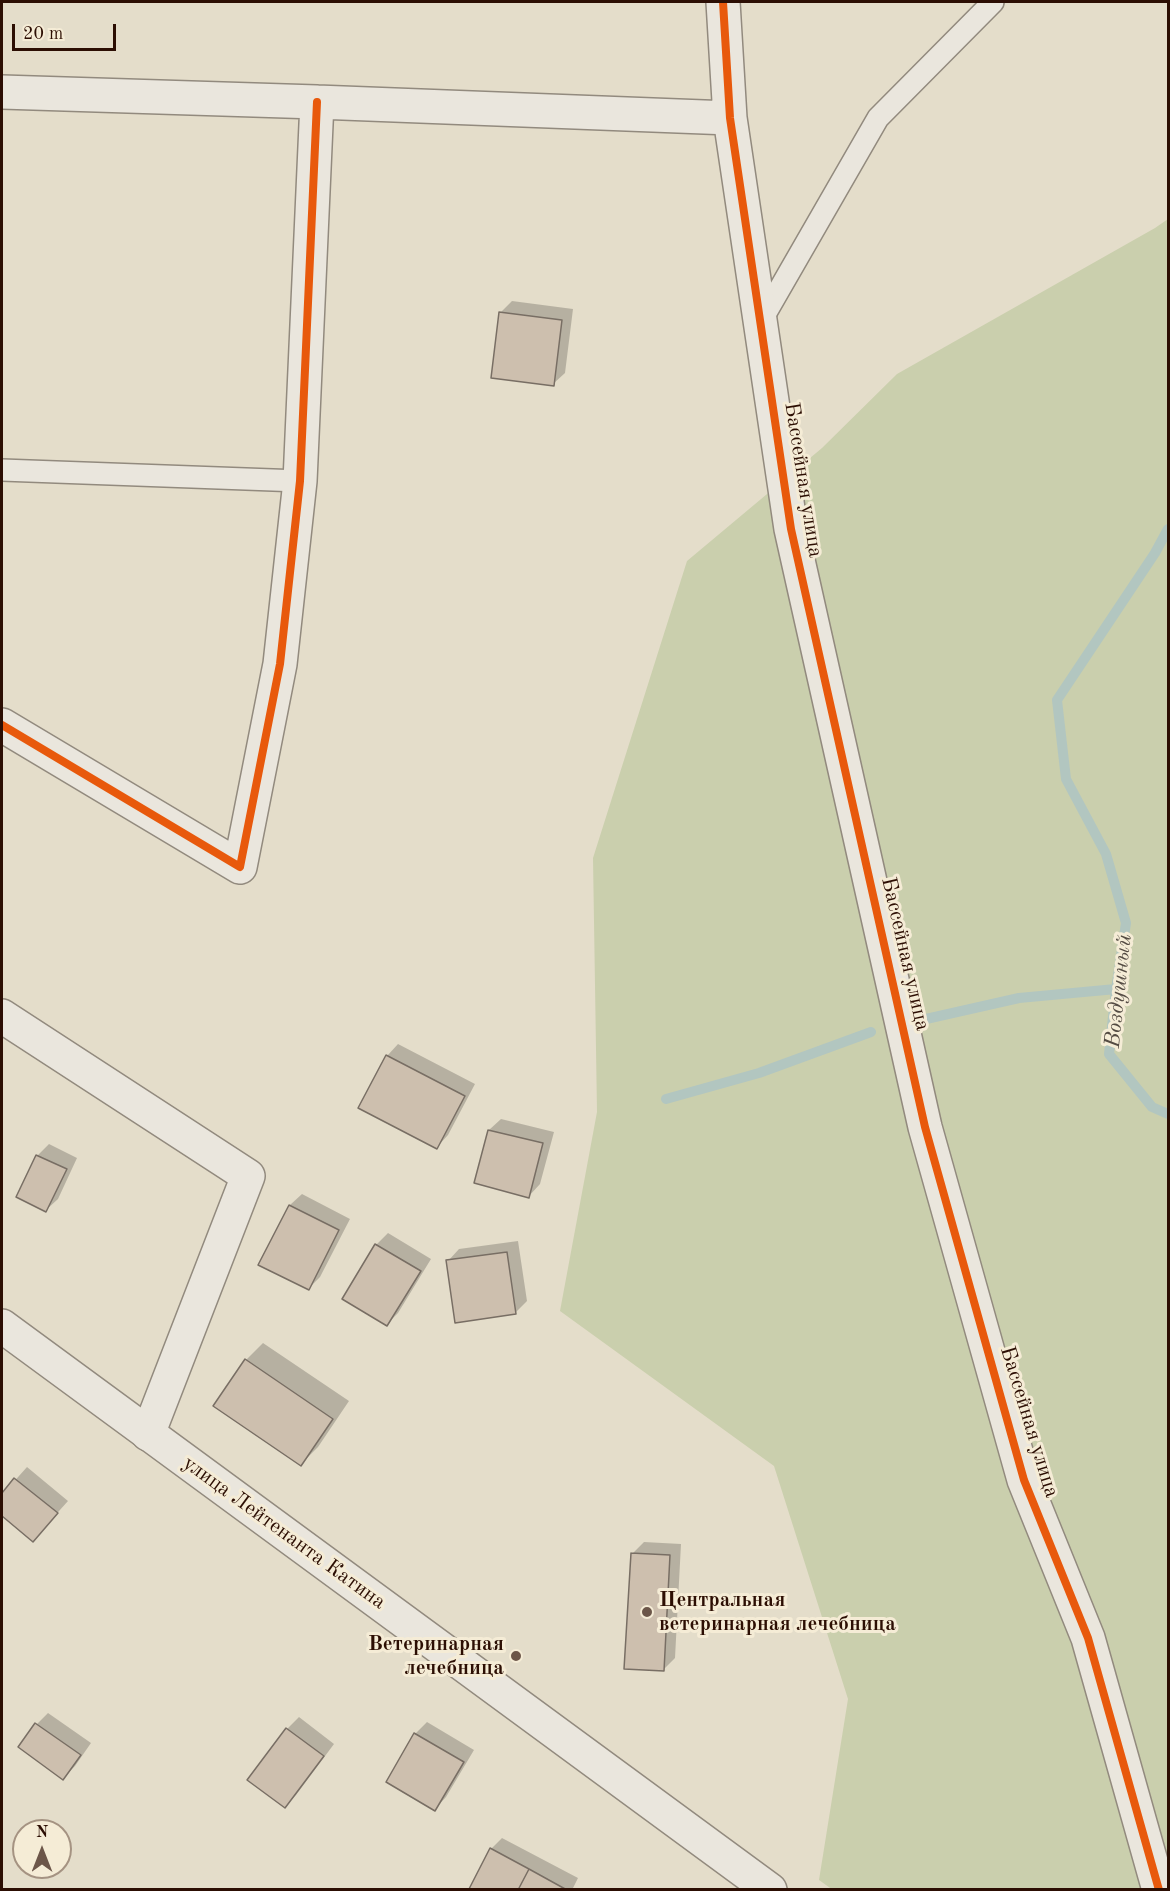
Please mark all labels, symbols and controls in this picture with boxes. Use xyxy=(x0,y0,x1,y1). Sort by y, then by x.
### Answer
scale bar xyxy=(15,12,118,50)
text: 20 m xyxy=(23,25,63,43)
street label: Бассейная улица xyxy=(778,401,828,559)
street label: Бассейная улица xyxy=(875,875,935,1033)
water label: Воздушный xyxy=(1100,933,1138,1049)
street label: Бассейная улица xyxy=(994,1343,1064,1501)
street label: улица Лейтенанта Катина xyxy=(178,1451,390,1615)
place label: Центральная ветеринарная лечебница xyxy=(659,1587,896,1637)
marker: Центральная ветеринарная лечебница xyxy=(640,1605,654,1619)
place label: Ветеринарная лечебница xyxy=(368,1631,504,1681)
marker: Ветеринарная лечебница xyxy=(509,1649,523,1663)
north arrow xyxy=(12,1819,72,1879)
text: N xyxy=(36,1825,48,1841)

